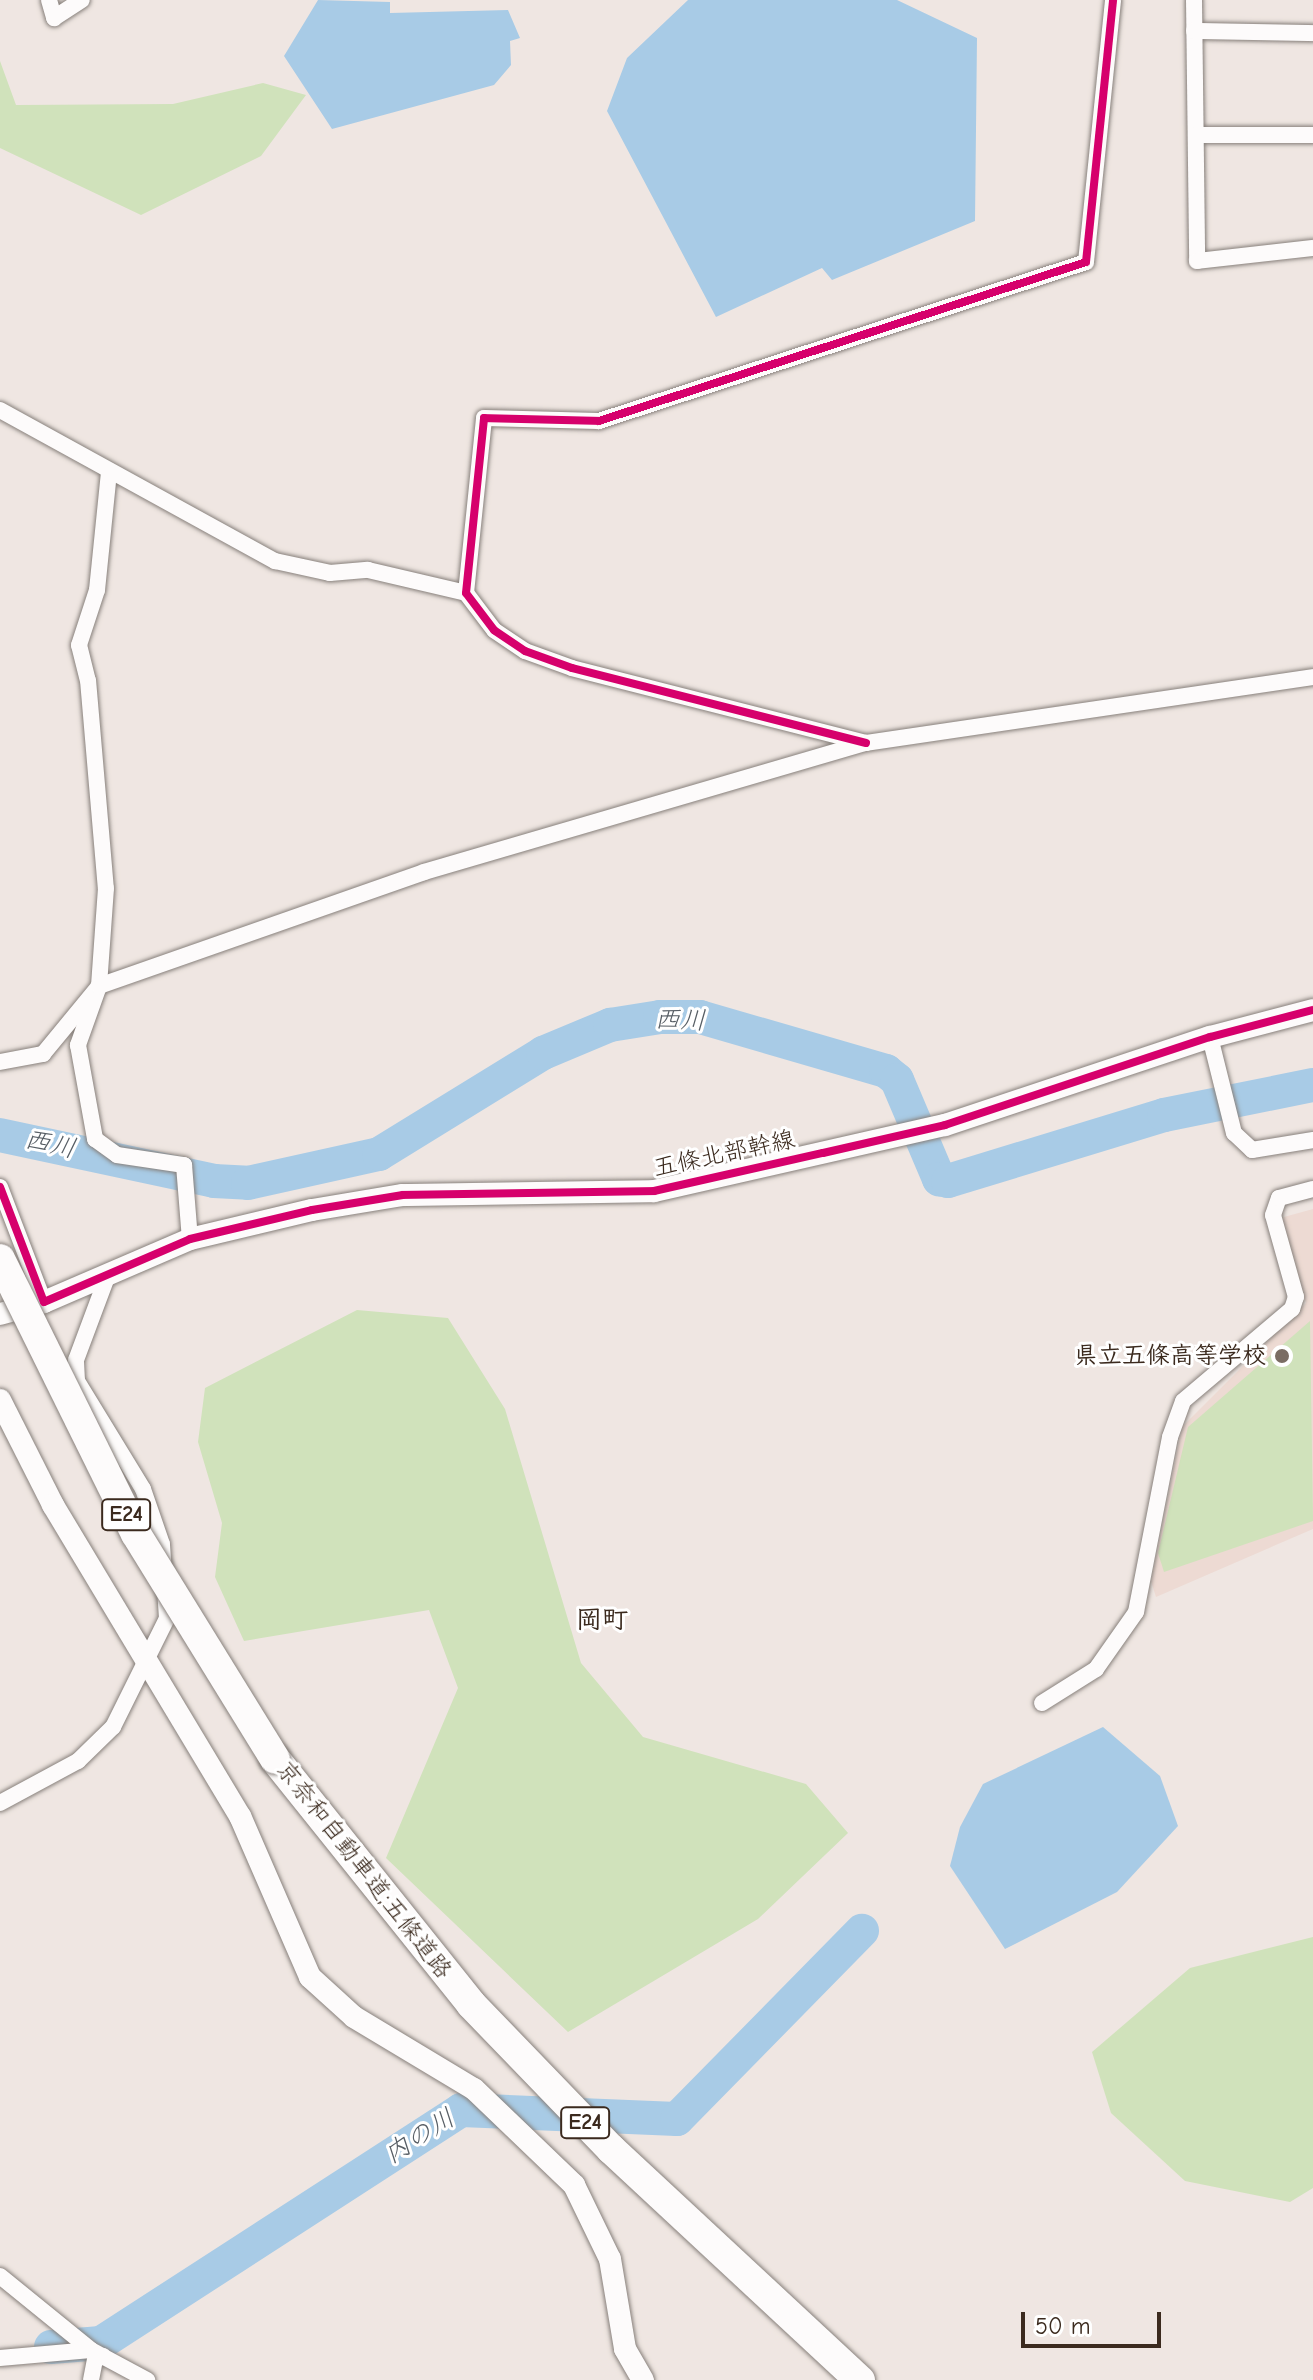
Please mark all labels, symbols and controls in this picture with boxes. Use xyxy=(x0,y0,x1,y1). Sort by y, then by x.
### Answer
water label: 西川 xyxy=(653,1005,707,1037)
water label: 西川 xyxy=(21,1124,79,1166)
street label: 五條北部幹線 xyxy=(651,1125,797,1183)
place label: 県立五條高等学校 xyxy=(1074,1342,1266,1370)
marker: 県立五條高等学校 xyxy=(1273,1347,1291,1365)
road number: E24 xyxy=(100,1497,152,1533)
district label: 岡町 xyxy=(576,1605,628,1637)
street label: 京奈和自動車道;五條道路 xyxy=(270,1755,458,1985)
water label: 内の川 xyxy=(379,2103,461,2171)
road number: E24 xyxy=(559,2105,611,2141)
scale bar xyxy=(1025,2296,1165,2346)
text: 50 m xyxy=(1035,2312,1091,2340)

